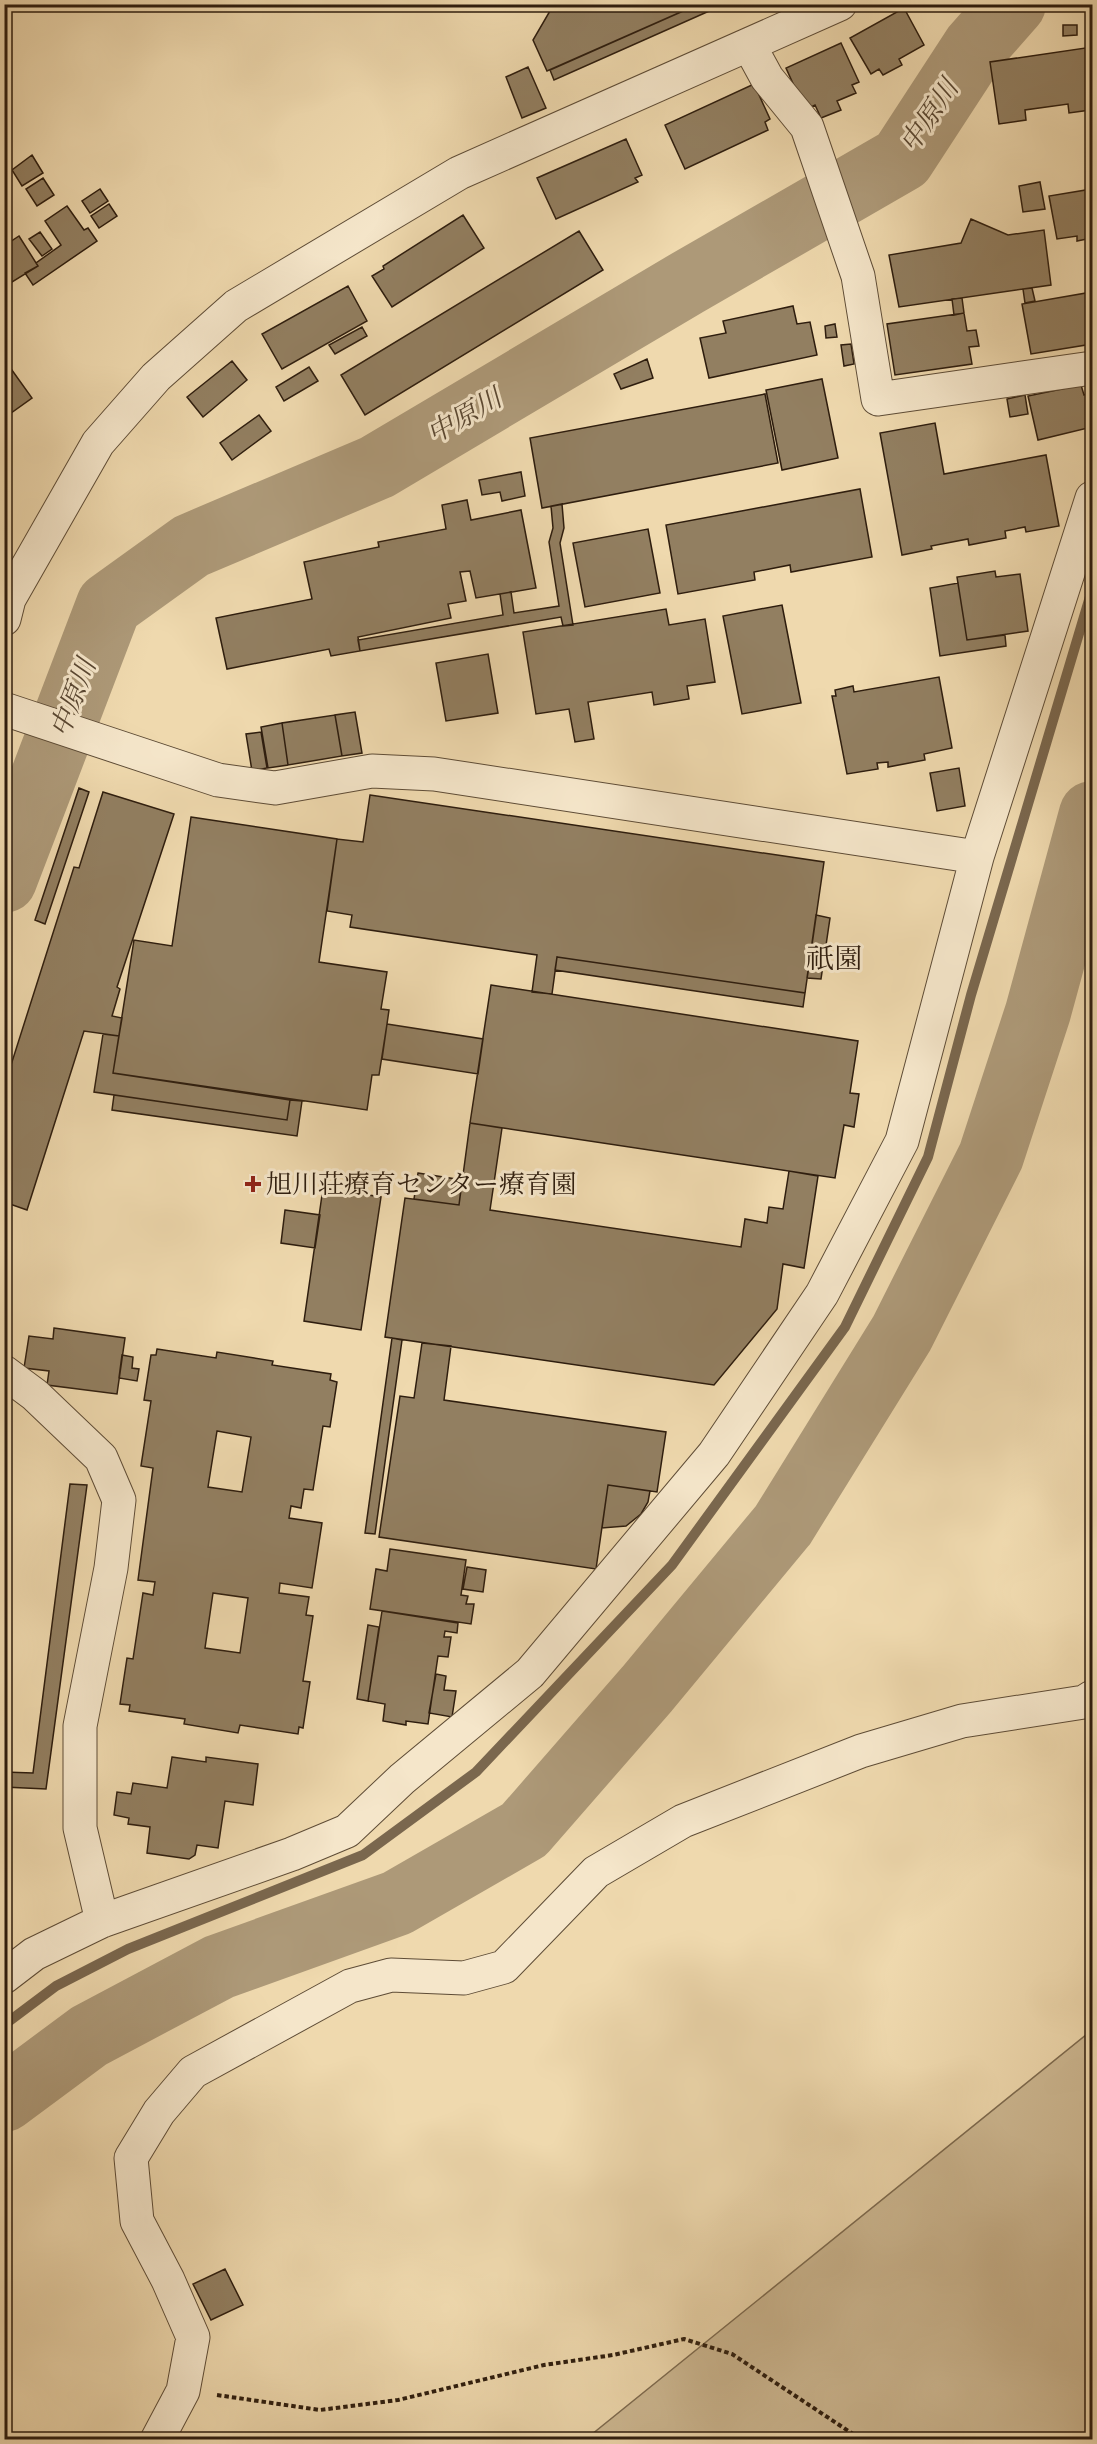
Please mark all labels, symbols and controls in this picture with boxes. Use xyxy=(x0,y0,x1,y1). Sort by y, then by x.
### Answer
water label: 中原川 xyxy=(892,70,972,162)
water label: 中原川 xyxy=(420,380,513,455)
water label: 中原川 xyxy=(43,651,109,744)
district label: 祇園 xyxy=(806,941,862,981)
place label: 旭川荘療育センター療育園 xyxy=(266,1168,577,1205)
marker: 旭川荘療育センター療育園 xyxy=(244,1175,262,1193)

